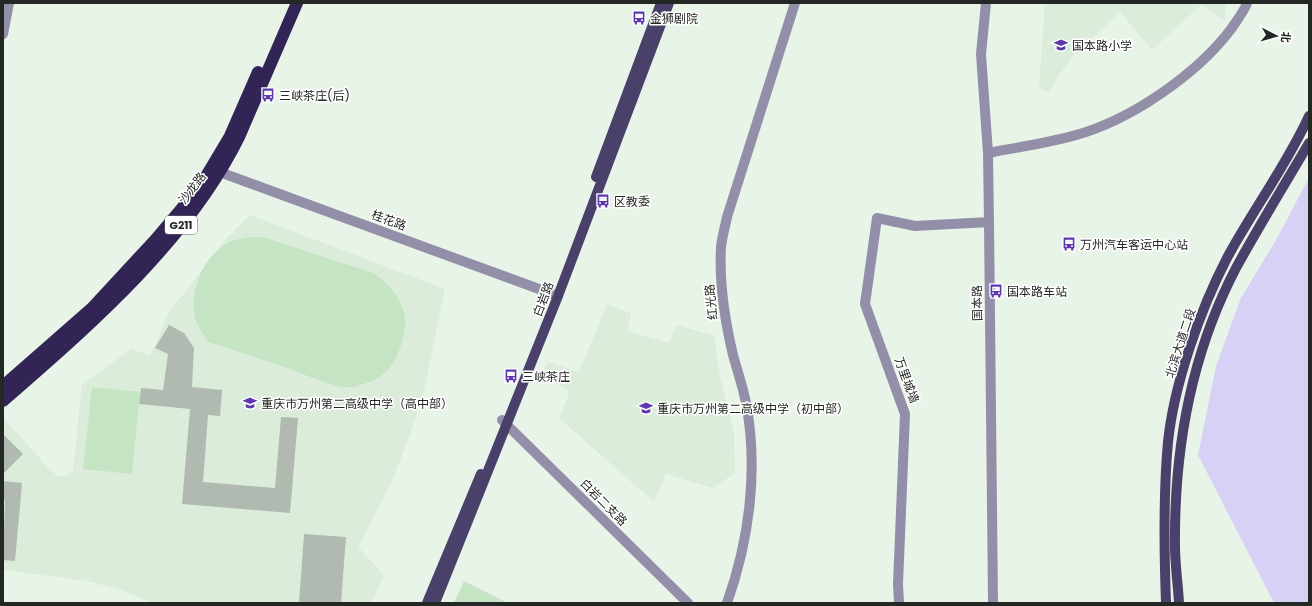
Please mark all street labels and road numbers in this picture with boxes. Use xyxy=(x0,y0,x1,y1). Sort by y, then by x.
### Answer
street label: 沙龙路 xyxy=(174,169,210,207)
street label: 桂花路 xyxy=(369,206,409,234)
road number: G211 xyxy=(165,216,197,234)
street label: 白岩路 xyxy=(529,279,557,319)
street label: 红光路 xyxy=(701,283,721,321)
street label: 国本路 xyxy=(968,285,986,321)
street label: 北滨大道二段 xyxy=(1161,306,1199,380)
street label: 万里城墙 xyxy=(891,355,923,405)
street label: 白岩二支路 xyxy=(577,475,631,529)

